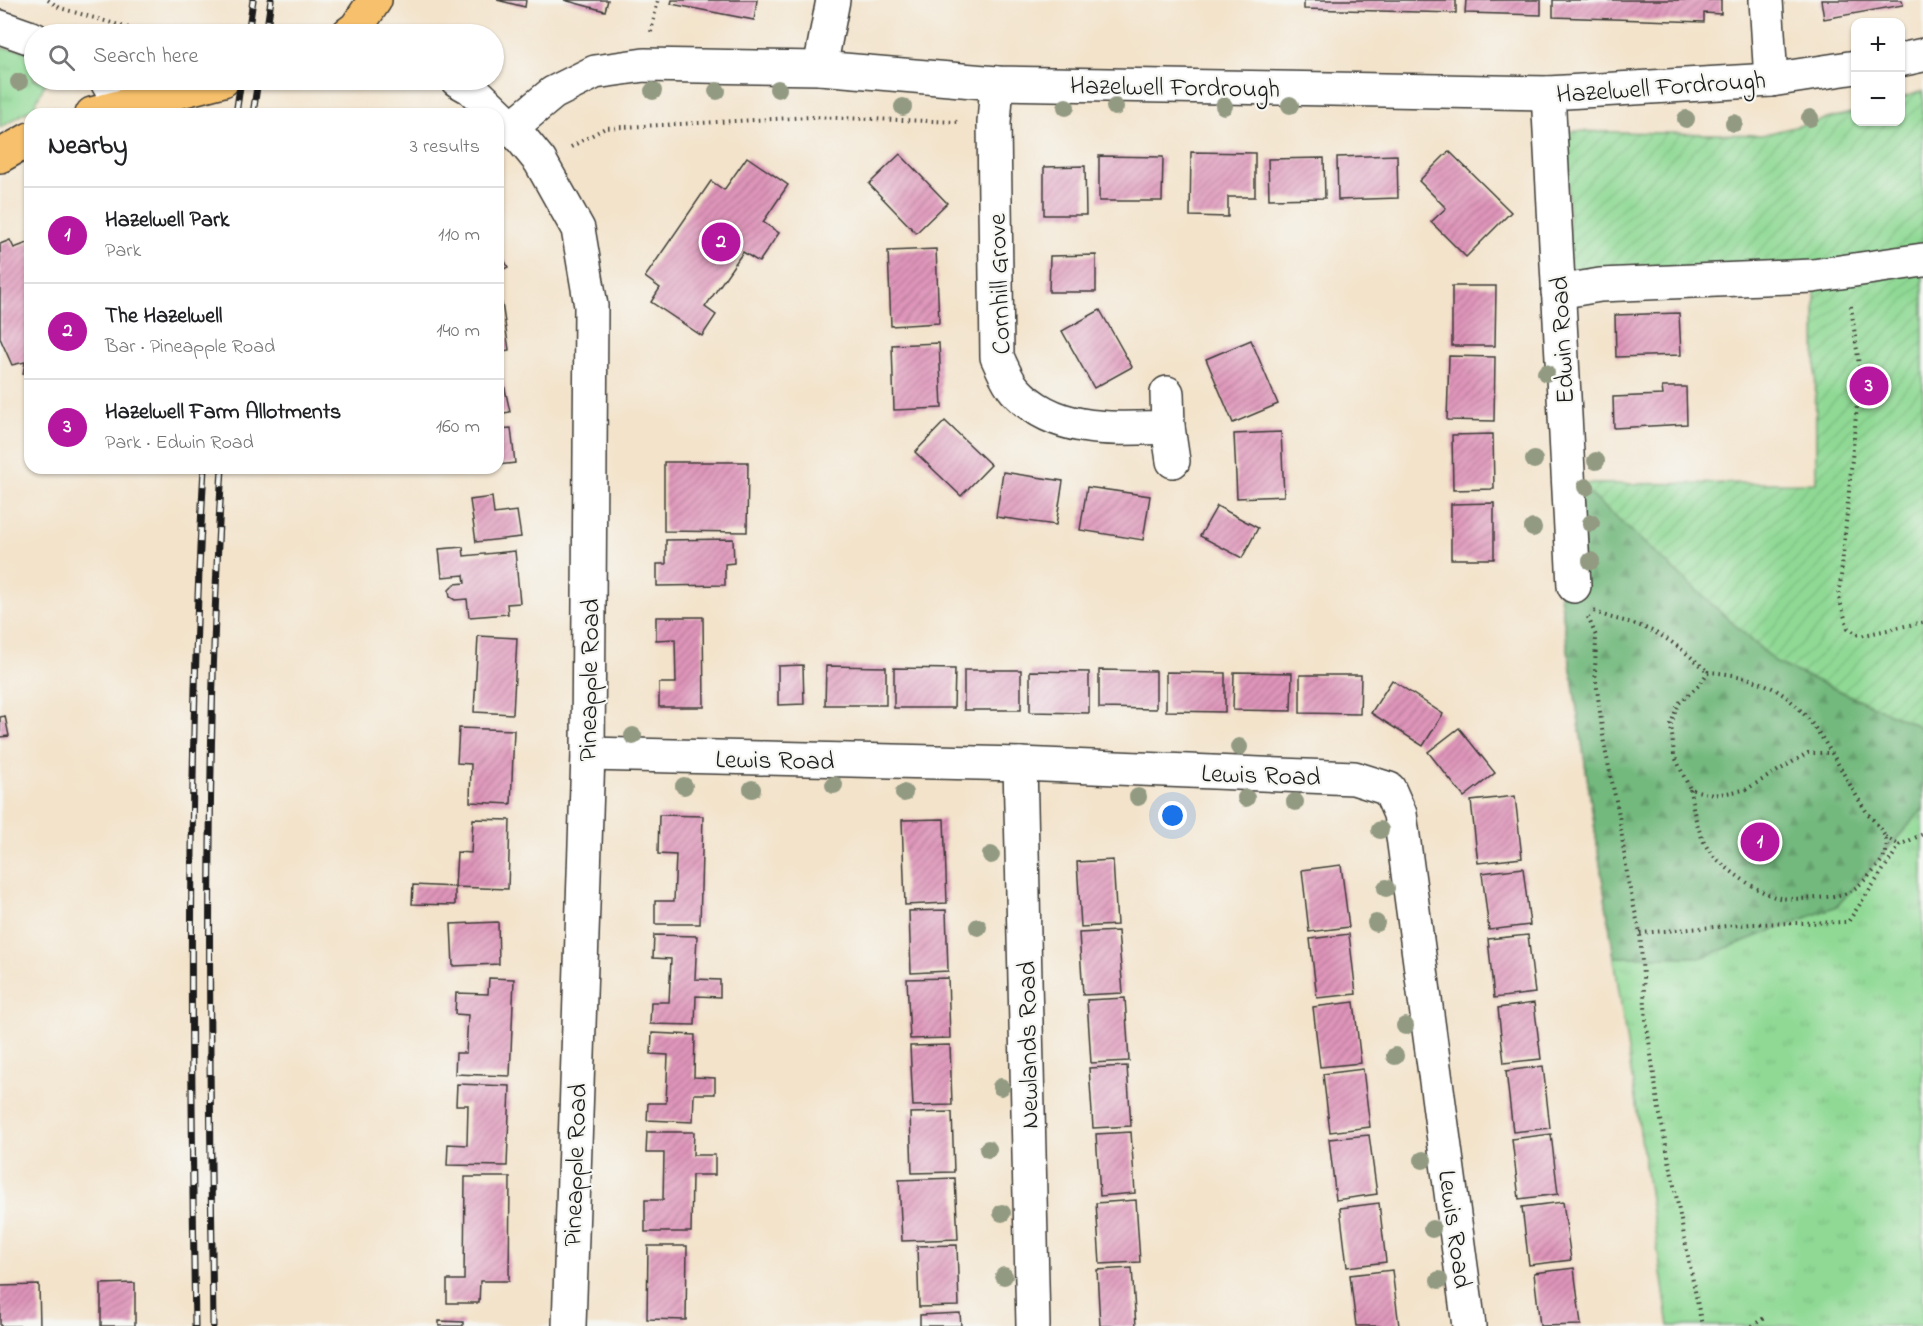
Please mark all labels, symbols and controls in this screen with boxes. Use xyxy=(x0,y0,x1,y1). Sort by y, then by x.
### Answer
map controls xyxy=(1851,18,1905,126)
button: + xyxy=(1851,18,1905,72)
search box xyxy=(24,24,504,90)
icon: search xyxy=(45,41,78,74)
text: Search here xyxy=(93,41,198,73)
street label: Hazelwell Fordrough xyxy=(1555,63,1767,115)
street label: Hazelwell Fordrough xyxy=(1070,68,1280,110)
button: − xyxy=(1851,72,1905,126)
text: Nearby xyxy=(48,128,127,166)
text: 3 results xyxy=(410,133,480,162)
text: Hazelwell Park xyxy=(105,205,229,237)
street label: Cornhill Grove xyxy=(980,212,1022,355)
pin: 2 xyxy=(702,220,740,264)
text: 1 xyxy=(64,221,71,250)
text: 110 m xyxy=(438,221,480,250)
text: Park xyxy=(105,237,141,266)
street label: Edwin Road xyxy=(1542,275,1586,405)
text: The Hazelwell xyxy=(105,301,223,333)
text: 2 xyxy=(63,317,72,346)
text: 140 m xyxy=(436,317,480,346)
text: Bar · Pineapple Road xyxy=(105,333,275,362)
pin: 3 xyxy=(1850,364,1888,408)
text: Hazelwell Farm Allotments xyxy=(105,397,341,429)
text: 3 xyxy=(63,413,72,442)
text: 160 m xyxy=(436,413,480,442)
text: Park · Edwin Road xyxy=(105,429,254,458)
street label: Pineapple Road xyxy=(571,598,611,762)
street label: Lewis Road xyxy=(715,742,835,782)
street label: Lewis Road xyxy=(1201,756,1322,798)
your location xyxy=(1158,801,1187,830)
pin: 1 xyxy=(1740,820,1780,864)
street label: Newlands Road xyxy=(1010,960,1050,1129)
street label: Pineapple Road xyxy=(555,1082,599,1247)
street label: Lewis Road xyxy=(1426,1168,1480,1292)

